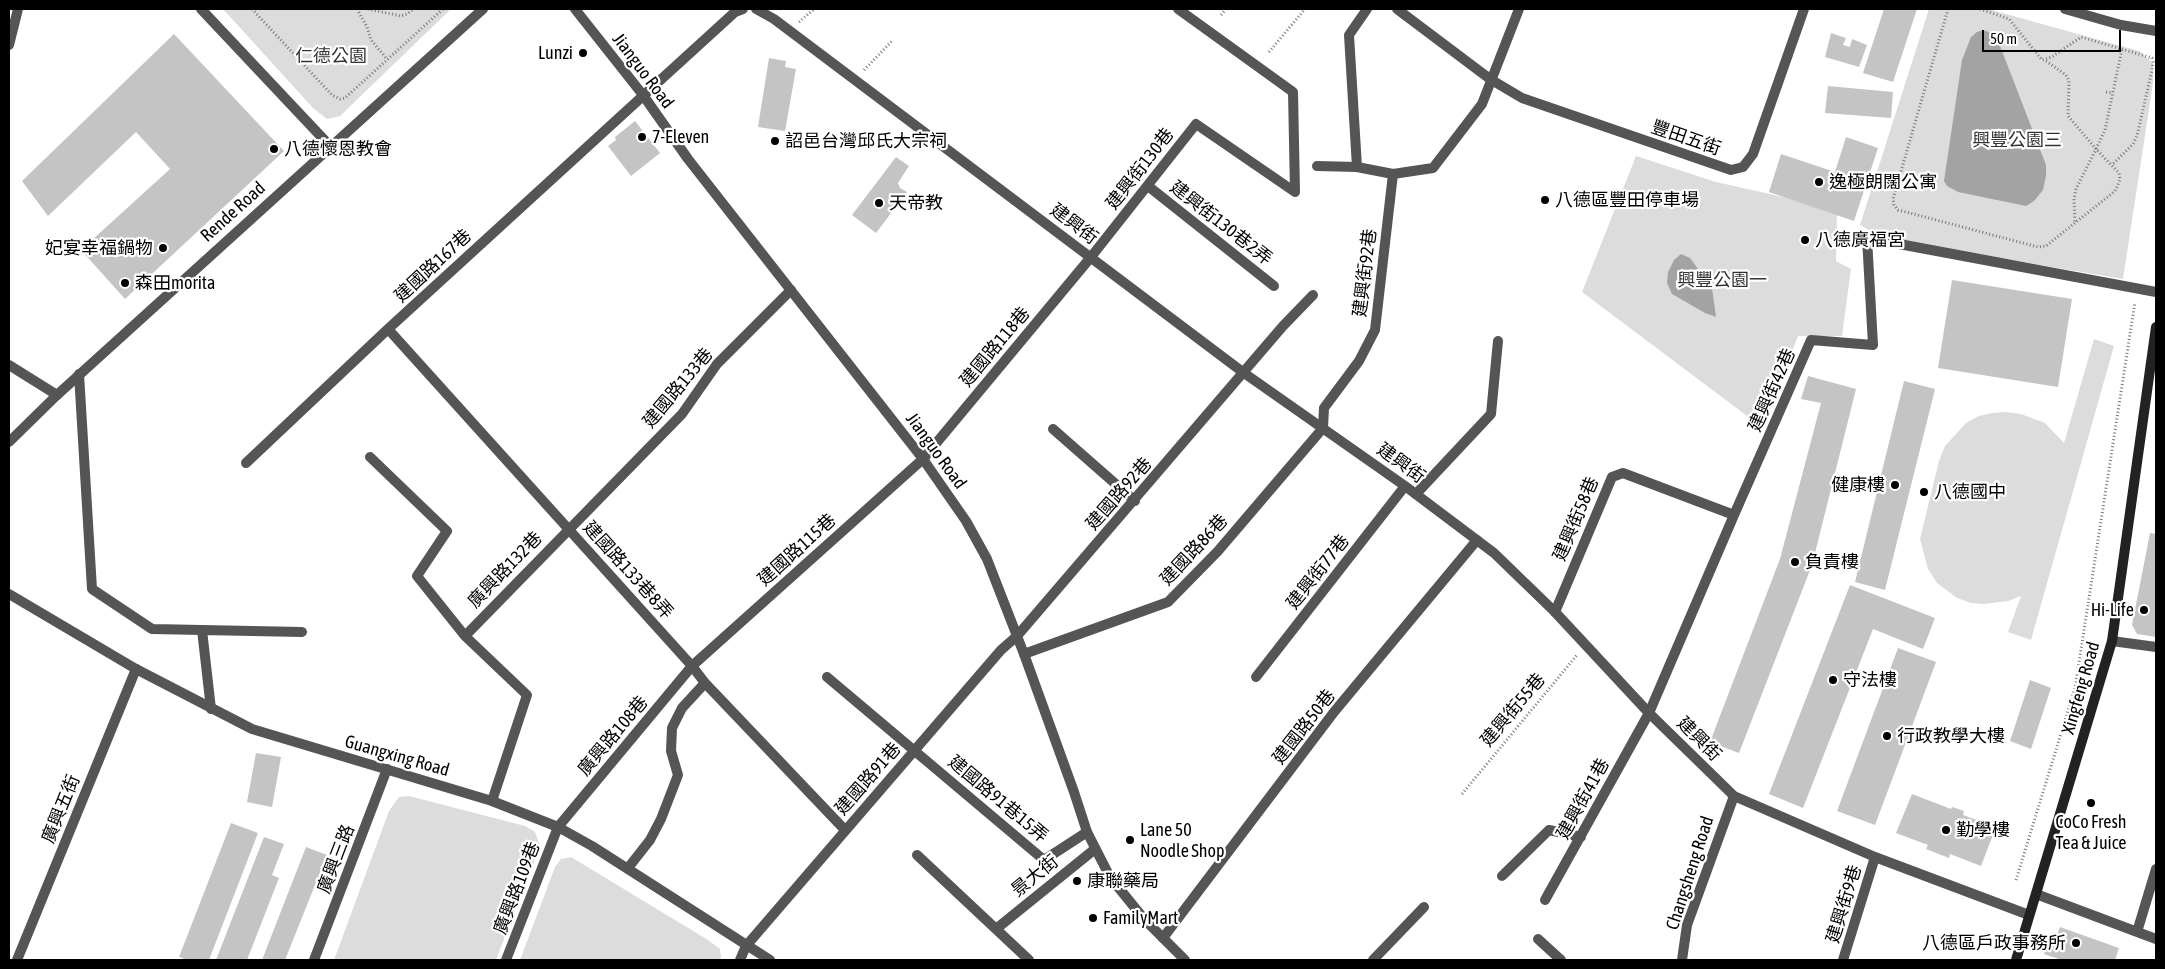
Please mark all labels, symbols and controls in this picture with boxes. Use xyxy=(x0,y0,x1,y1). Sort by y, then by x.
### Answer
scale bar xyxy=(1985,20,2124,52)
street label: Jianguo Road xyxy=(608,29,678,113)
text: 50 m xyxy=(1990,30,2017,47)
place label: Lunzi xyxy=(538,42,573,64)
park label: 仁德公園 xyxy=(295,45,367,67)
marker: Lunzi xyxy=(577,47,589,59)
street label: 豐田五街 xyxy=(1648,116,1724,160)
street label: 建興街130巷 xyxy=(1102,124,1178,214)
place label: 7-Eleven xyxy=(652,126,709,148)
park label: 興豐公園三 xyxy=(1972,129,2062,151)
place label: 詔邑台灣邱氏大宗祠 xyxy=(785,130,947,152)
marker: 7-Eleven xyxy=(636,131,648,143)
marker: 詔邑台灣邱氏大宗祠 xyxy=(769,135,781,147)
place label: 八德懷恩教會 xyxy=(284,138,392,160)
marker: 八德懷恩教會 xyxy=(268,143,280,155)
place label: 逸極朗闊公寓 xyxy=(1829,171,1937,193)
street label: 建興街130巷2弄 xyxy=(1166,176,1276,270)
marker: 逸極朗闊公寓 xyxy=(1813,176,1825,188)
street label: Rende Road xyxy=(196,177,270,247)
place label: 八德區豐田停車場 xyxy=(1555,189,1699,211)
place label: 天帝教 xyxy=(889,192,943,214)
marker: 八德區豐田停車場 xyxy=(1539,194,1551,206)
marker: 天帝教 xyxy=(873,197,885,209)
street label: 建興街 xyxy=(1046,199,1102,249)
street label: 建國路167巷 xyxy=(390,225,476,307)
street label: 建興街92巷 xyxy=(1349,228,1381,318)
place label: 八德廣福宮 xyxy=(1815,229,1905,251)
marker: 八德廣福宮 xyxy=(1799,234,1811,246)
place label: 妃宴幸福鍋物 xyxy=(45,237,153,259)
marker: 妃宴幸福鍋物 xyxy=(157,242,169,254)
park label: 興豐公園一 xyxy=(1677,269,1767,291)
place label: 森田morita xyxy=(135,272,215,294)
marker: 森田morita xyxy=(119,277,131,289)
street label: 建國路118巷 xyxy=(955,303,1035,391)
street label: 建國路133巷 xyxy=(638,344,718,432)
street label: 建興街42巷 xyxy=(1744,345,1800,435)
street label: Jianguo Road xyxy=(901,409,971,493)
street label: 建興街 xyxy=(1373,438,1429,488)
street label: 建國路92巷 xyxy=(1082,453,1156,535)
street label: 建興街58巷 xyxy=(1549,474,1603,564)
place label: 健康樓 xyxy=(1831,474,1885,496)
marker: 健康樓 xyxy=(1889,479,1901,491)
place label: 八德國中 xyxy=(1934,481,2006,503)
marker: 八德國中 xyxy=(1918,486,1930,498)
street label: 建國路115巷 xyxy=(754,509,840,591)
street label: 建國路86巷 xyxy=(1156,510,1232,590)
street label: 建國路133巷8弄 xyxy=(579,517,677,623)
street label: 廣興路132巷 xyxy=(463,527,547,613)
street label: 建興街77巷 xyxy=(1282,530,1354,614)
place label: 負責樓 xyxy=(1805,551,1859,573)
marker: 負責樓 xyxy=(1789,556,1801,568)
place label: Hi-Life xyxy=(2091,599,2134,621)
marker: Hi-Life xyxy=(2138,604,2150,616)
street label: Xingfeng Road xyxy=(2058,639,2104,737)
street label: 建興街55巷 xyxy=(1476,669,1550,751)
place label: 守法樓 xyxy=(1843,669,1897,691)
marker: 守法樓 xyxy=(1827,674,1839,686)
street label: 建國路50巷 xyxy=(1268,685,1340,769)
street label: 廣興路108巷 xyxy=(573,692,653,780)
street label: 建興街 xyxy=(1672,712,1726,766)
place label: 行政教學大樓 xyxy=(1897,725,2005,747)
marker: 行政教學大樓 xyxy=(1881,730,1893,742)
street label: Guangxing Road xyxy=(342,731,452,781)
street label: 建國路91巷 xyxy=(831,738,905,820)
street label: 建國路91巷15弄 xyxy=(944,751,1052,847)
street label: 建興街41巷 xyxy=(1552,755,1614,843)
street label: 廣興五街 xyxy=(38,772,84,846)
marker: CoCo Fresh Tea & Juice xyxy=(2085,797,2097,809)
place label: CoCo Fresh Tea & Juice xyxy=(2055,811,2127,854)
street label: Changsheng Road xyxy=(1661,813,1719,933)
place label: Lane 50 Noodle Shop xyxy=(1140,819,1225,862)
place label: 勤學樓 xyxy=(1956,819,2010,841)
street label: 廣興三路 xyxy=(313,822,359,896)
marker: 勤學樓 xyxy=(1940,824,1952,836)
marker: Lane 50 Noodle Shop xyxy=(1124,834,1136,846)
street label: 廣興路109巷 xyxy=(489,839,545,937)
street label: 景大街 xyxy=(1007,851,1063,901)
street label: 建興街9巷 xyxy=(1822,862,1866,946)
place label: 康聯藥局 xyxy=(1087,870,1159,892)
marker: 康聯藥局 xyxy=(1071,875,1083,887)
place label: FamilyMart xyxy=(1103,907,1178,929)
marker: FamilyMart xyxy=(1087,912,1099,924)
place label: 八德區戶政事務所 xyxy=(1922,932,2066,954)
marker: 八德區戶政事務所 xyxy=(2070,937,2082,949)

